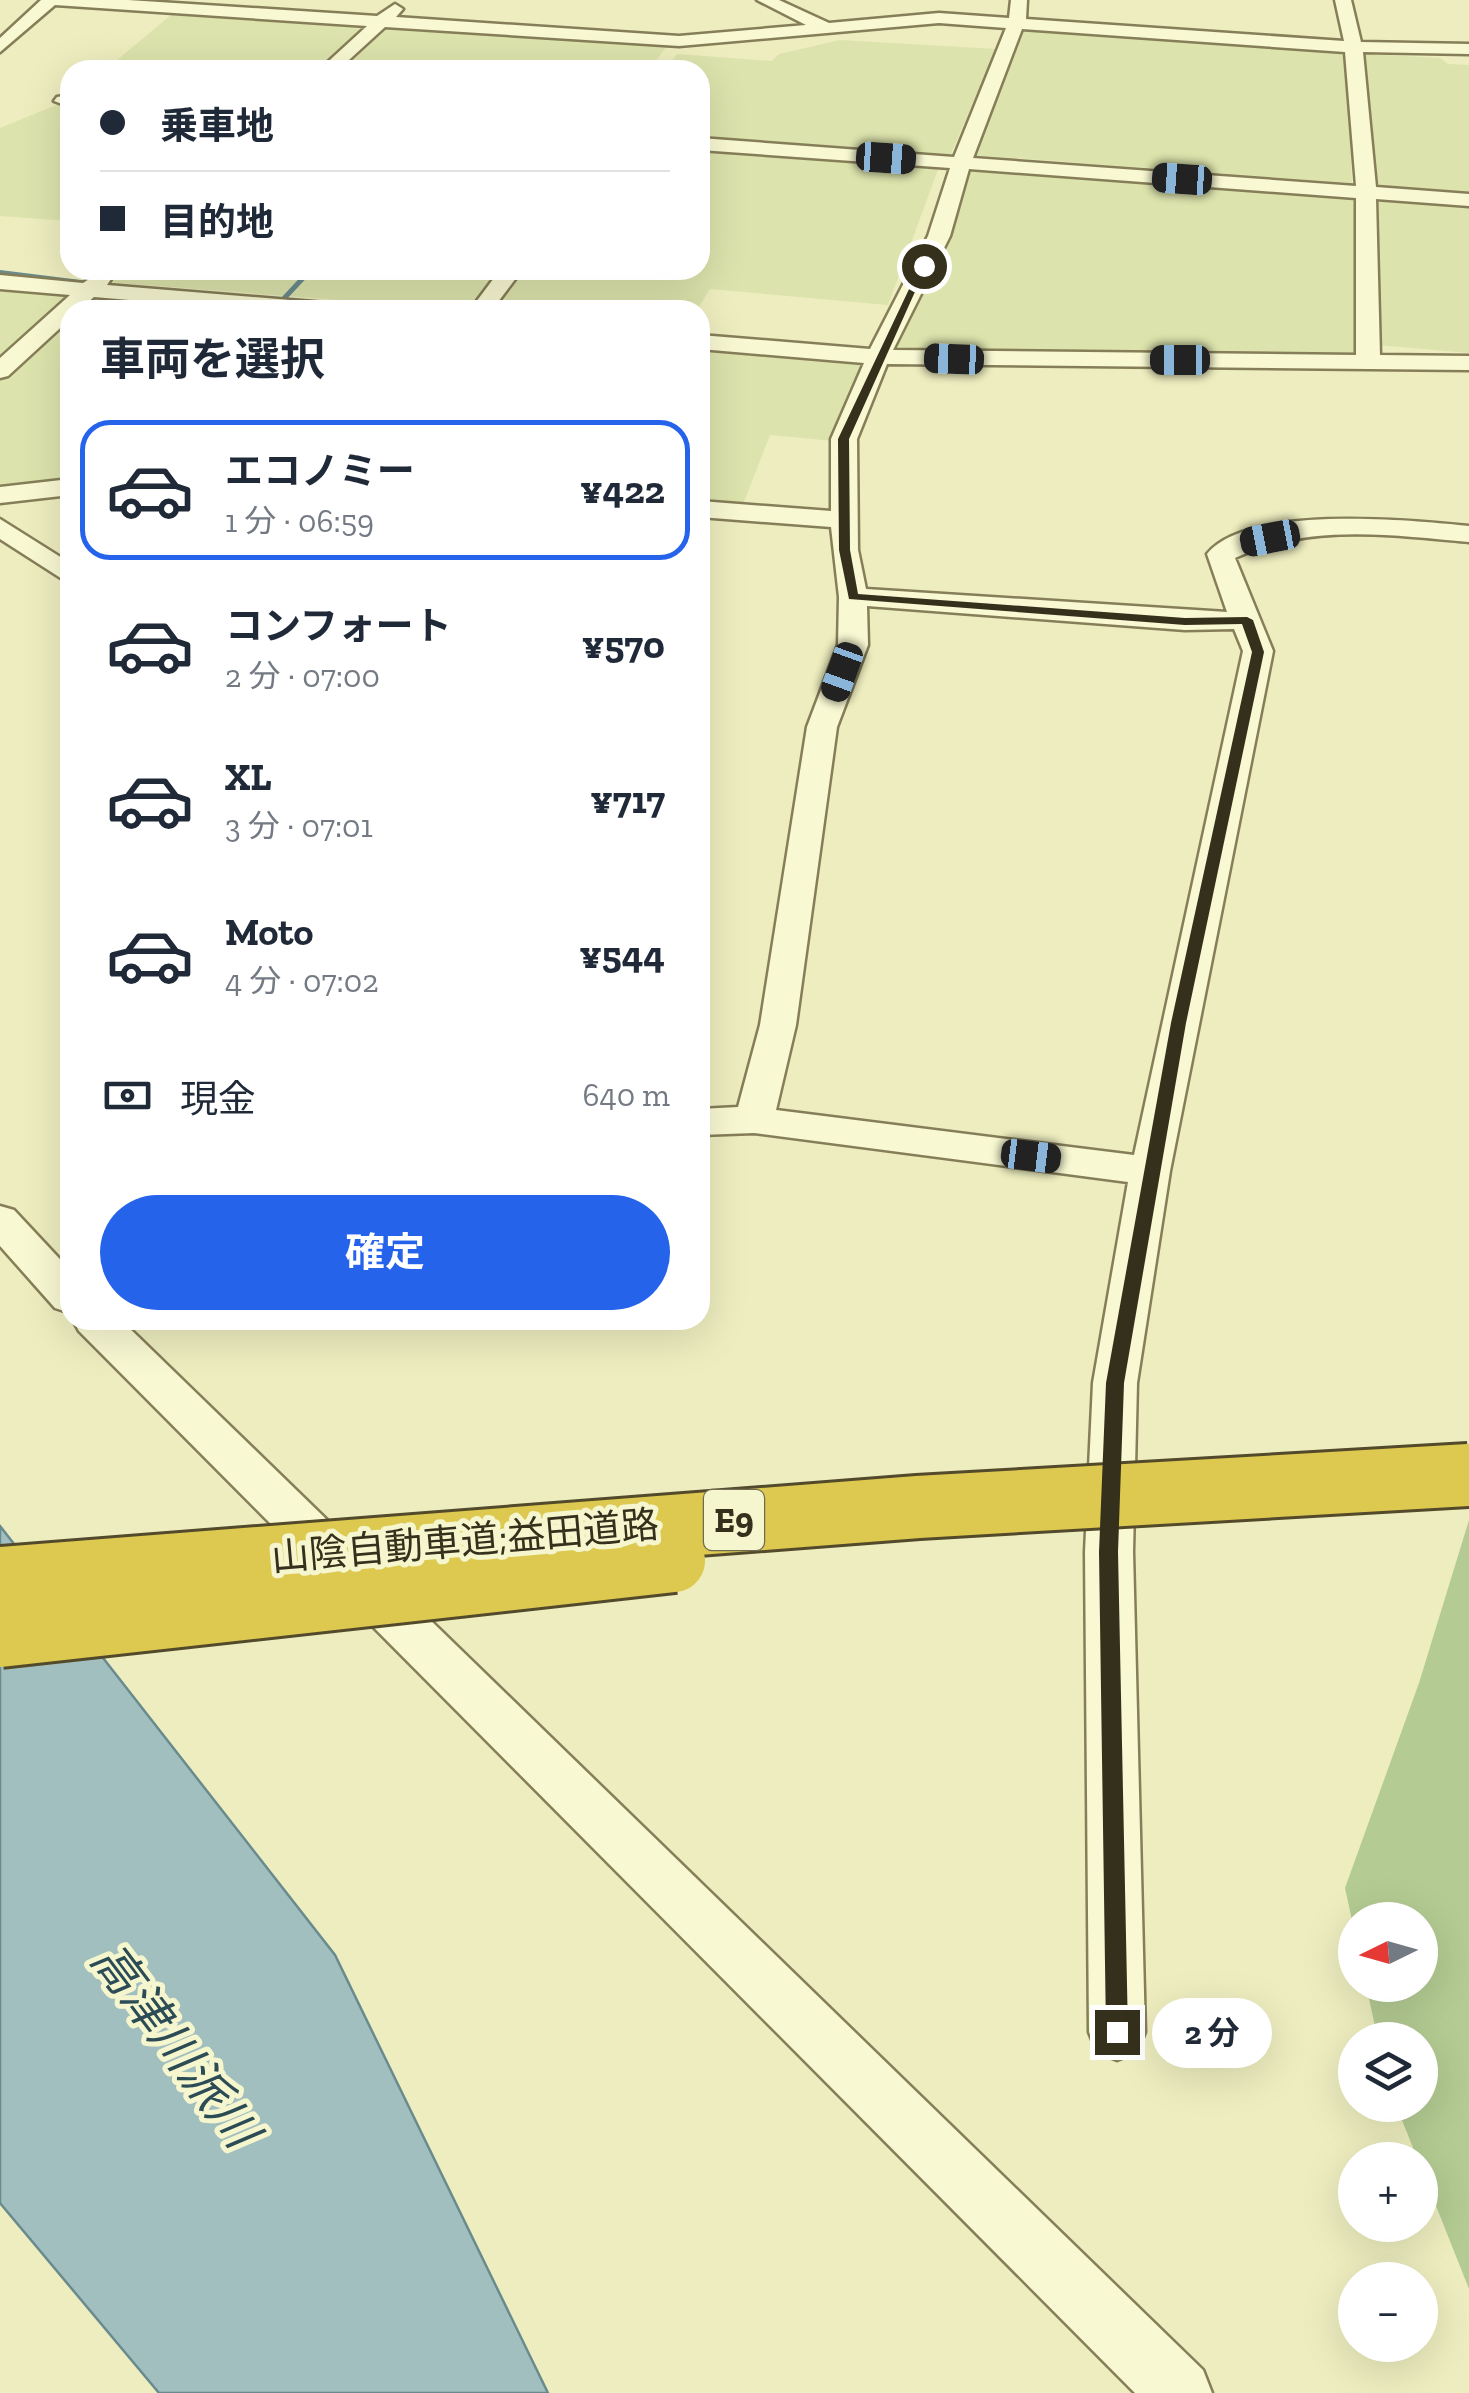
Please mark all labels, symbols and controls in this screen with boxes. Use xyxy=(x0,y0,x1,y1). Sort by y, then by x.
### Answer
text: 乗車地 xyxy=(160,103,274,149)
car xyxy=(855,141,917,175)
car xyxy=(1151,162,1213,196)
text: 目的地 xyxy=(160,199,274,245)
route start xyxy=(902,244,947,289)
text: 車両を選択 xyxy=(100,333,325,387)
car xyxy=(923,343,985,375)
car xyxy=(1150,345,1210,375)
icon: car xyxy=(105,445,195,535)
text: エコノミー xyxy=(225,448,415,494)
text: ¥422 xyxy=(580,467,665,513)
text: 1 分 · 06:59 xyxy=(225,502,374,540)
car xyxy=(1238,518,1302,558)
icon: car xyxy=(105,600,195,690)
text: コンフォート xyxy=(225,603,452,649)
text: ¥570 xyxy=(582,622,665,668)
car xyxy=(818,639,866,705)
text: 2 分 · 07:00 xyxy=(225,657,380,695)
text: XL xyxy=(225,754,272,800)
icon: car xyxy=(105,755,195,845)
text: ¥717 xyxy=(590,777,665,823)
text: 3 分 · 07:01 xyxy=(225,807,373,845)
text: Moto xyxy=(225,909,313,955)
icon: car xyxy=(105,910,195,1000)
text: ¥544 xyxy=(579,932,665,978)
text: 4 分 · 07:02 xyxy=(225,962,379,1000)
icon: cash xyxy=(100,1068,155,1123)
text: 現金 xyxy=(180,1076,256,1122)
text: 640 m xyxy=(582,1076,670,1114)
car xyxy=(999,1137,1063,1175)
button: 確定 xyxy=(100,1195,670,1310)
road number: E9 xyxy=(704,1490,764,1550)
street label: 山陰自動車道;益田道路 xyxy=(269,1501,661,1581)
north arrow xyxy=(1338,1902,1438,2002)
map controls xyxy=(1338,1902,1438,2362)
water label: 高津川派川 xyxy=(80,1932,273,2162)
callout: 2 分 xyxy=(1152,1997,1272,2067)
route end xyxy=(1095,2010,1140,2055)
text: 2 分 xyxy=(1184,2014,1240,2052)
button: layers xyxy=(1338,2022,1438,2122)
button: + xyxy=(1338,2142,1438,2242)
button: − xyxy=(1338,2262,1438,2362)

